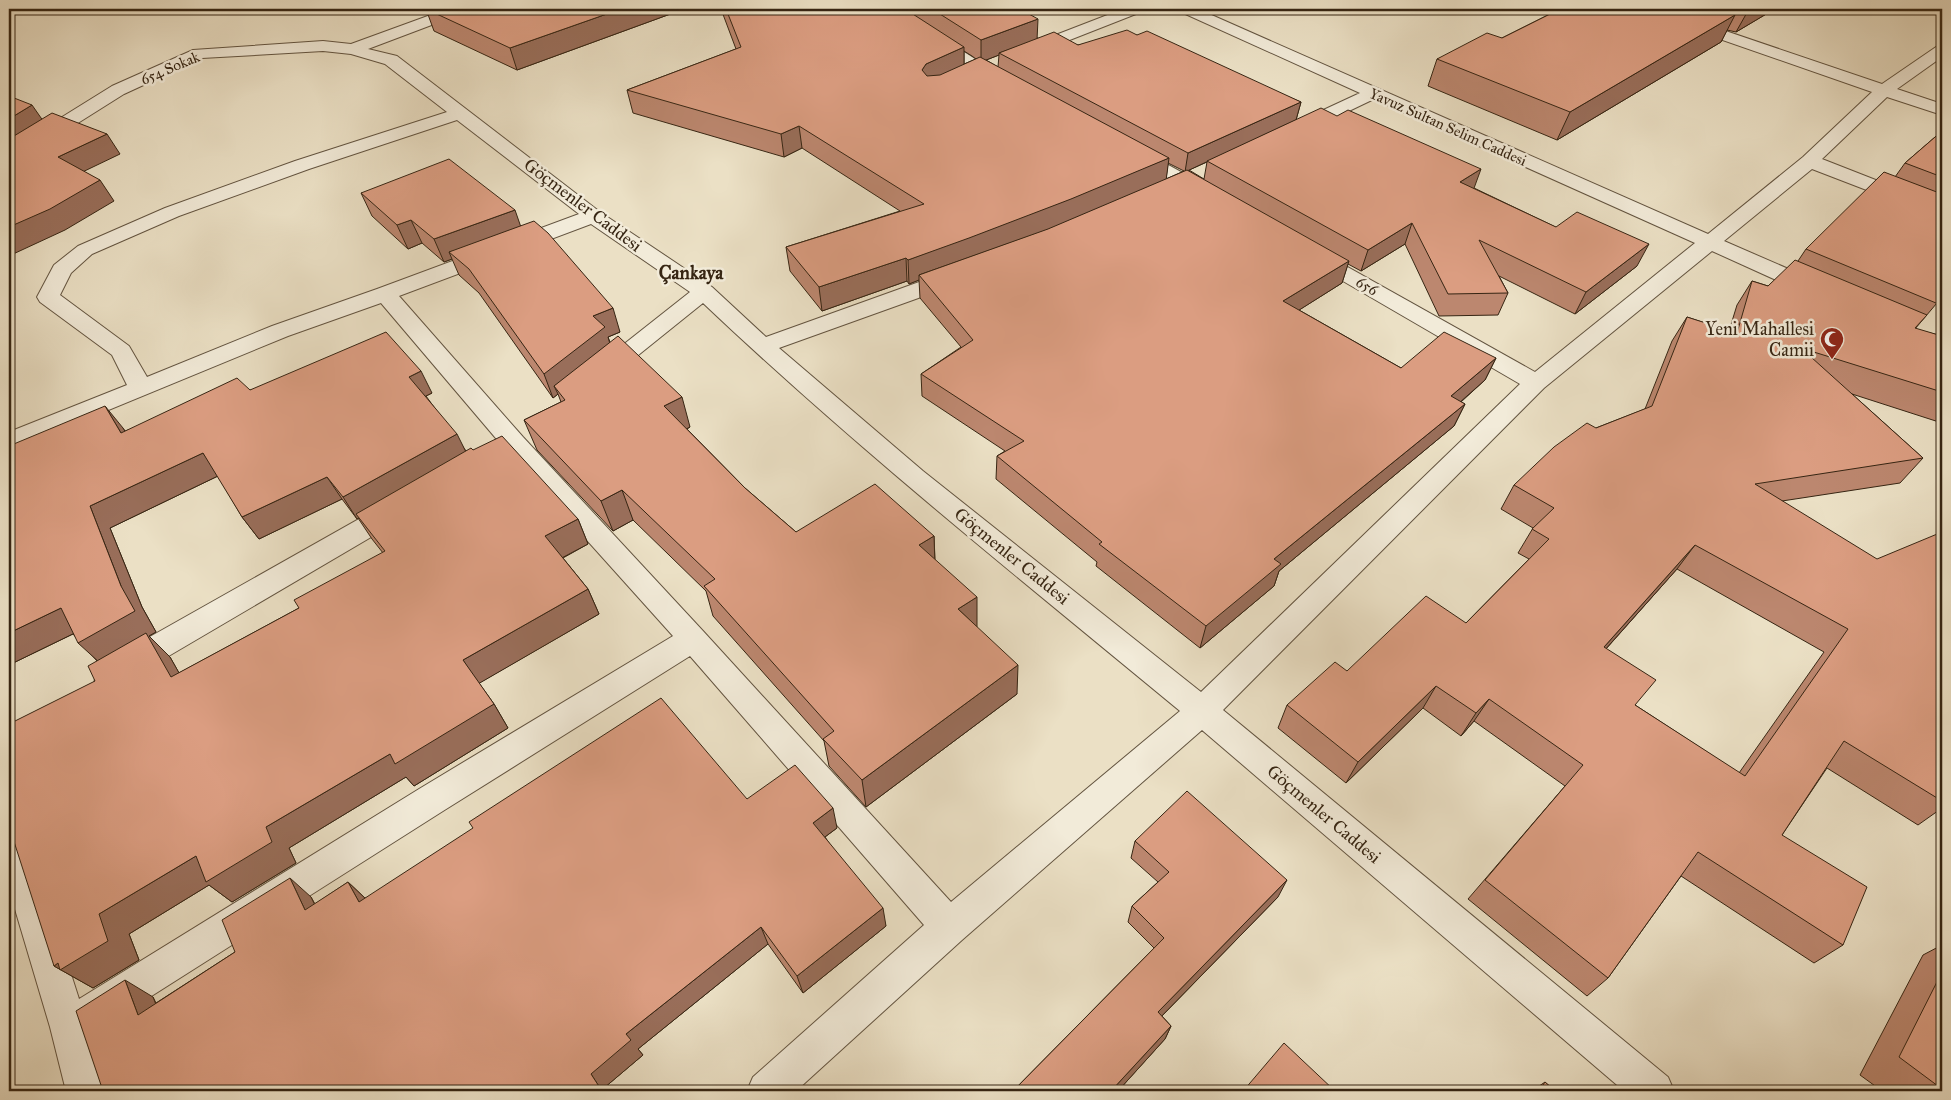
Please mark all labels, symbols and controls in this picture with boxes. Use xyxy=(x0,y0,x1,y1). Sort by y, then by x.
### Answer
street label: 654 Sokak xyxy=(138,48,202,88)
street label: Yavuz Sultan Selim Caddesi xyxy=(1367,84,1529,170)
street label: Göçmenler Caddesi xyxy=(520,153,646,257)
district label: Çankaya xyxy=(659,261,724,285)
street label: 656 xyxy=(1353,273,1382,300)
place label: Yeni Mahallesi Camii xyxy=(1705,318,1814,361)
mosque icon: Yeni Mahallesi Camii xyxy=(1819,326,1845,360)
street label: Göçmenler Caddesi xyxy=(950,503,1074,609)
street label: Göçmenler Caddesi xyxy=(1262,760,1386,868)

